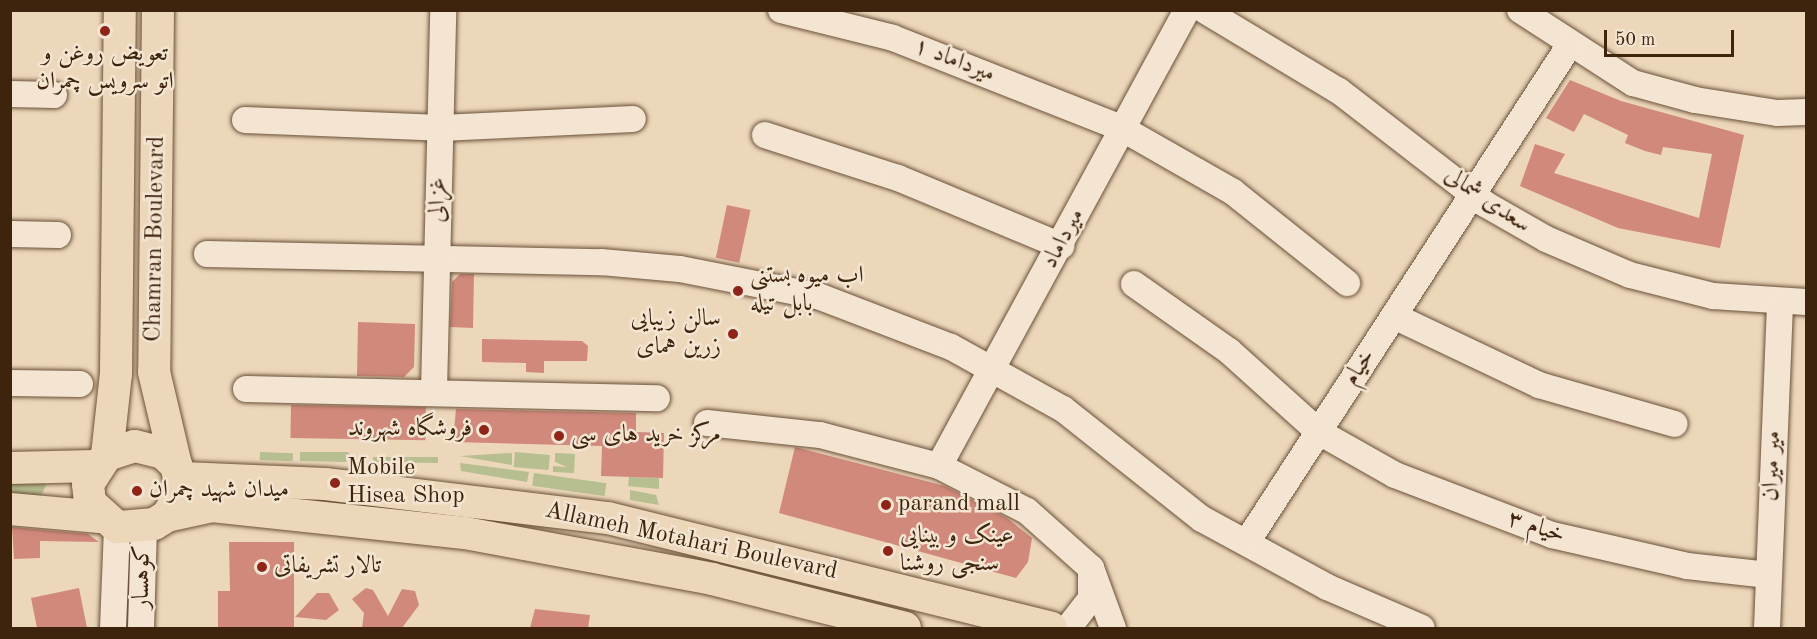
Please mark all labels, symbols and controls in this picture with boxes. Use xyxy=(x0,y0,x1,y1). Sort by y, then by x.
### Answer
scale bar xyxy=(1607,18,1738,56)
marker: تعویض روغن و اتو سرویس چمران xyxy=(98,24,112,38)
text: 50 m xyxy=(1615,31,1655,49)
street label: میرداماد ۱ xyxy=(909,32,999,90)
place label: تعویض روغن و اتو سرویس چمران xyxy=(36,41,174,97)
street label: Chamran Boulevard xyxy=(140,136,172,342)
street label: سعدی شمالی xyxy=(1438,162,1536,240)
street label: غزالی xyxy=(424,177,454,223)
street label: میرداماد xyxy=(1036,204,1092,274)
place label: اب میوه بستنی بابل تیله xyxy=(750,263,864,319)
marker: اب میوه بستنی بابل تیله xyxy=(731,284,745,298)
place label: سالن زیبایی زرین همای xyxy=(630,306,721,362)
marker: سالن زیبایی زرین همای xyxy=(726,327,740,341)
street label: خیام xyxy=(1338,344,1382,392)
place label: فروشگاه شهروند xyxy=(348,416,472,444)
place label: مرکز خرید های سی xyxy=(571,422,721,450)
marker: فروشگاه شهروند xyxy=(477,423,491,437)
marker: مرکز خرید های سی xyxy=(552,429,566,443)
street label: میر میران xyxy=(1757,430,1789,502)
place label: Mobile Hisea Shop xyxy=(347,455,465,511)
marker: Mobile Hisea Shop xyxy=(328,476,342,490)
place label: میدان شهید چمران xyxy=(149,477,289,505)
marker: میدان شهید چمران xyxy=(130,484,144,498)
place label: parand mall xyxy=(898,491,1020,519)
street label: Allameh Motahari Boulevard xyxy=(542,497,840,587)
marker: parand mall xyxy=(879,498,893,512)
street label: خیام ۳ xyxy=(1504,505,1568,551)
place label: عینک و بینایی سنجی روشنا xyxy=(900,523,1014,579)
marker: عینک و بینایی سنجی روشنا xyxy=(881,544,895,558)
street label: کوهسار xyxy=(128,545,158,609)
place label: تالار تشریفاتی xyxy=(274,553,381,581)
marker: تالار تشریفاتی xyxy=(255,560,269,574)

